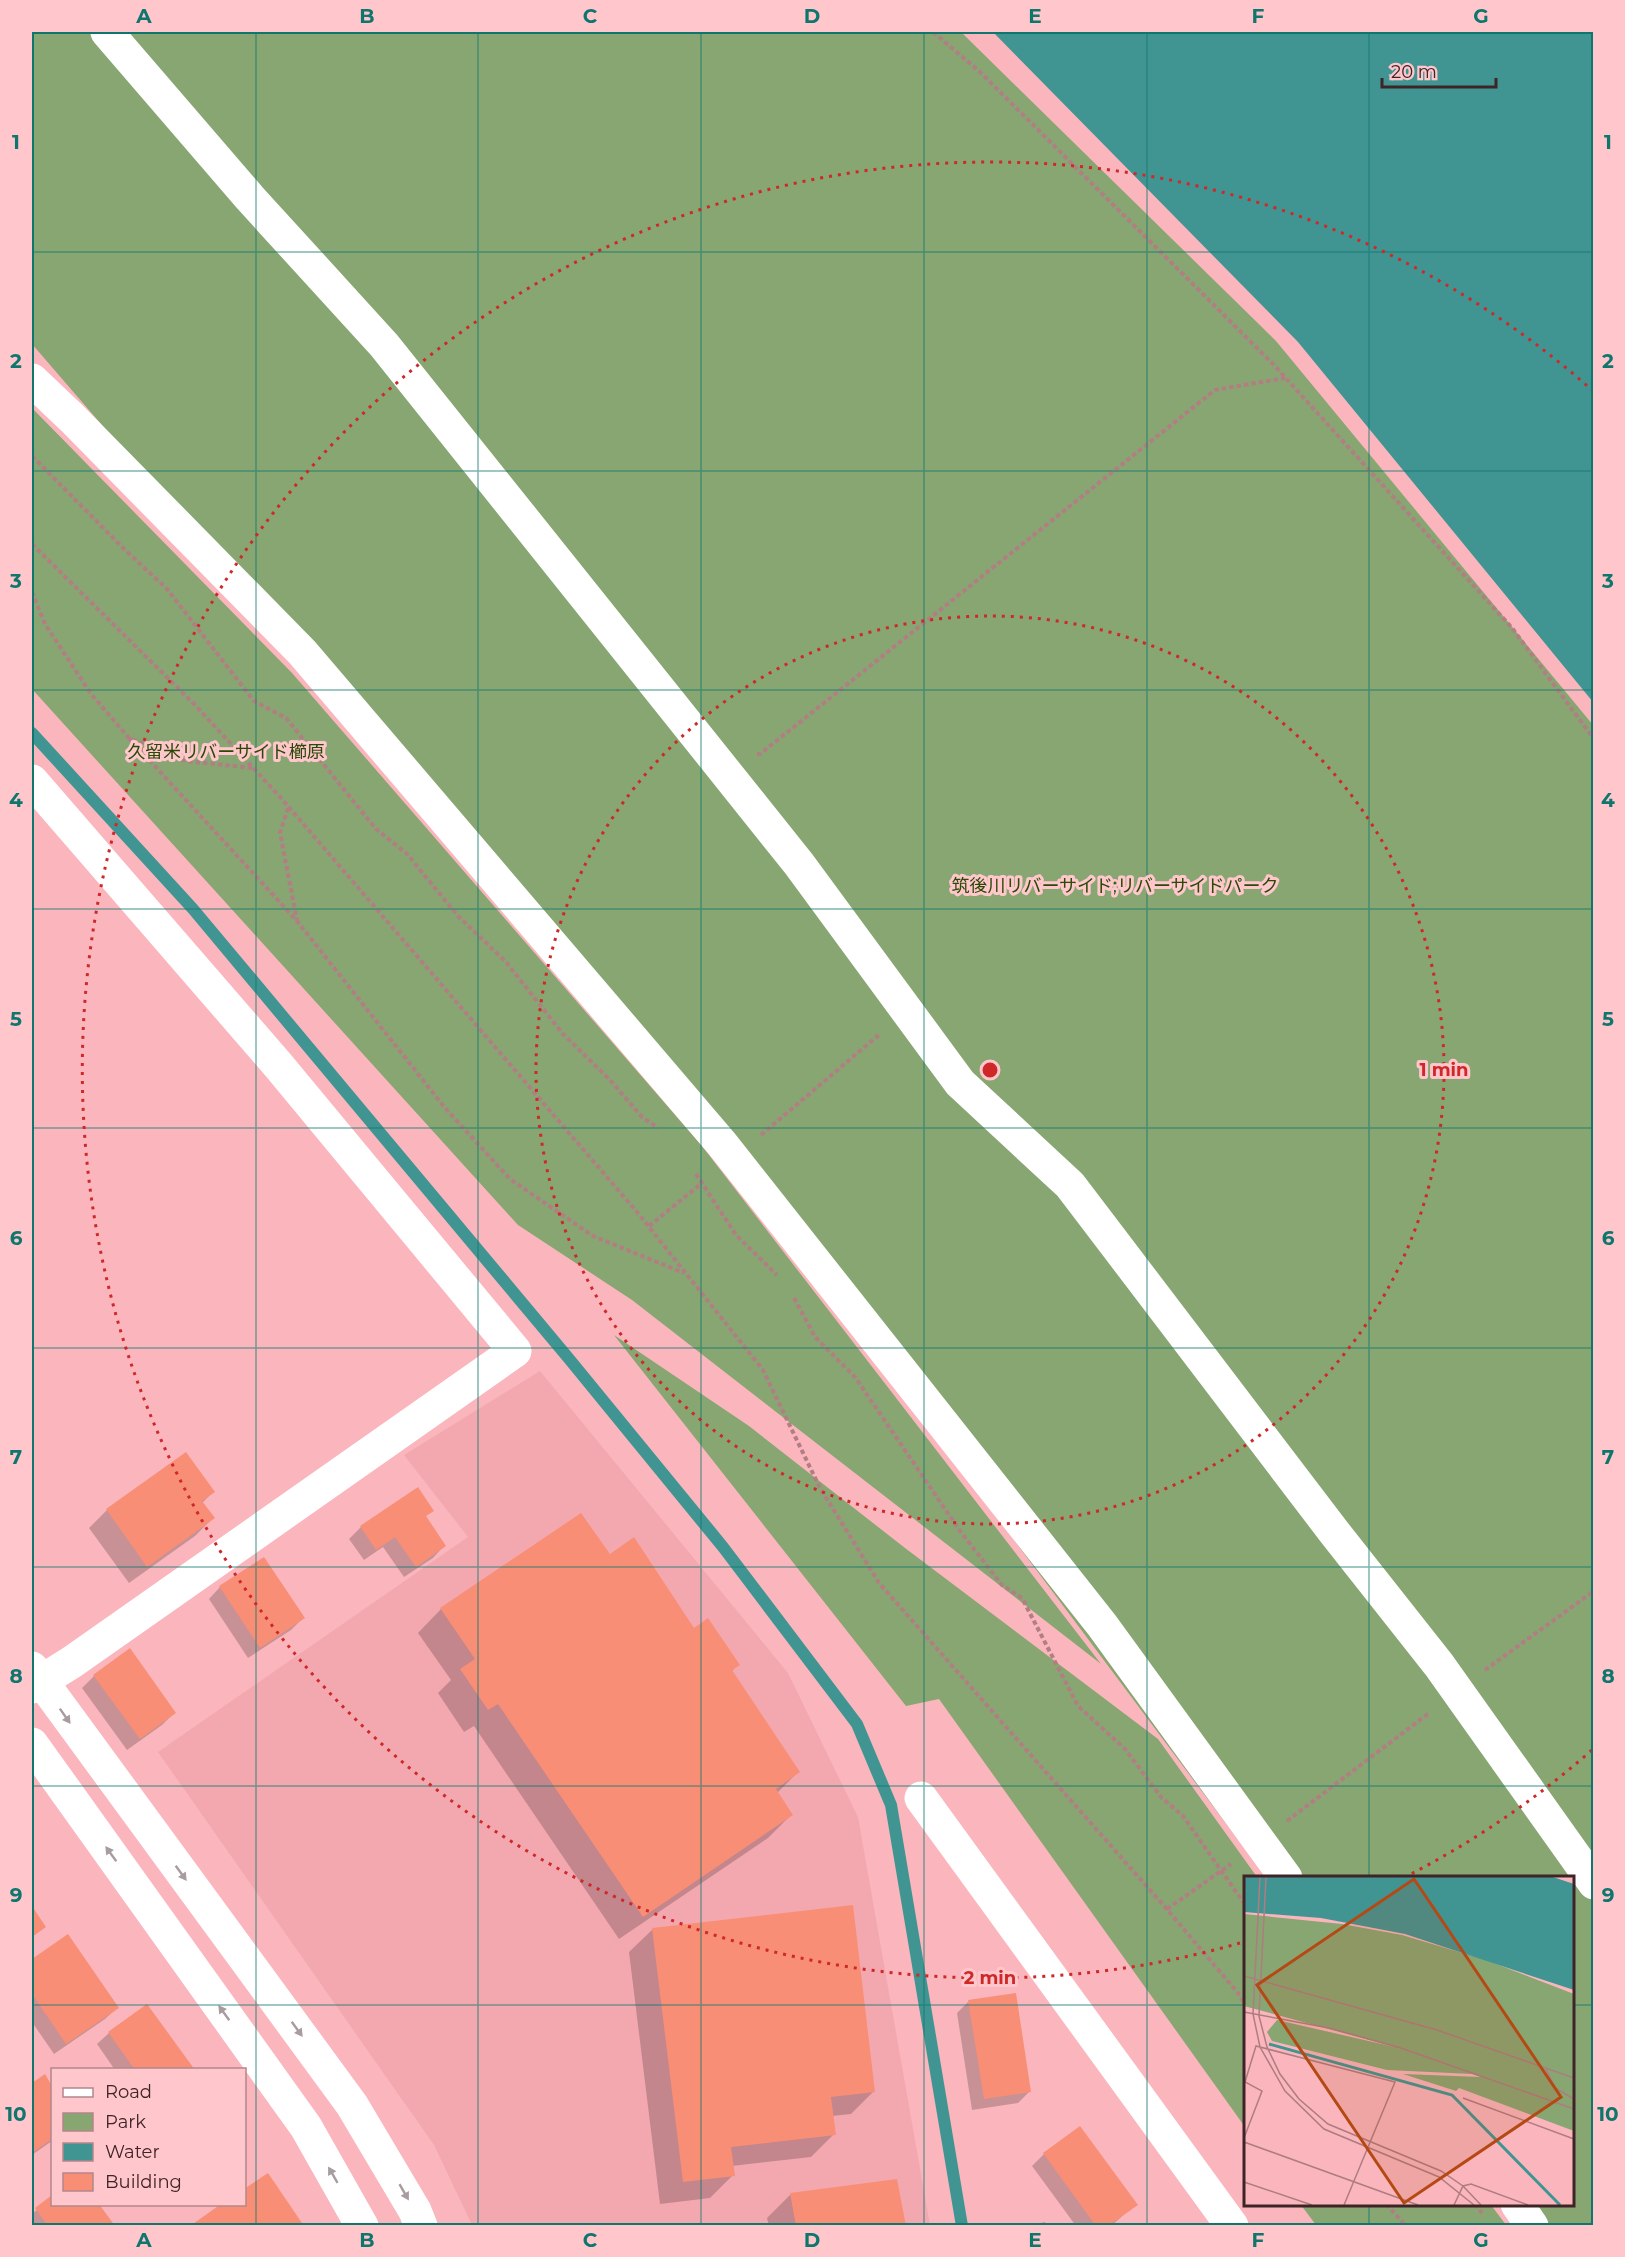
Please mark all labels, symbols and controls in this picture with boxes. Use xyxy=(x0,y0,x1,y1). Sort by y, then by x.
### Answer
text: A xyxy=(135,4,152,28)
text: B xyxy=(359,4,375,28)
text: C xyxy=(583,4,598,28)
text: D xyxy=(804,4,820,28)
text: E xyxy=(1028,4,1042,28)
text: F xyxy=(1252,4,1265,28)
text: G xyxy=(1473,4,1489,28)
scale bar xyxy=(1382,51,1496,89)
text: 20 m xyxy=(1391,61,1437,83)
text: 1 xyxy=(12,130,20,154)
text: 1 xyxy=(1604,130,1612,154)
text: 2 xyxy=(10,349,22,373)
text: 2 xyxy=(1602,349,1614,373)
text: 3 xyxy=(9,569,22,593)
text: 3 xyxy=(1601,569,1614,593)
park label: 久留米リバーサイド櫛原 xyxy=(127,741,325,763)
text: 4 xyxy=(9,788,23,812)
text: 4 xyxy=(1601,788,1615,812)
park label: 筑後川リバーサイド;リバーサイドパーク xyxy=(951,875,1279,897)
text: 5 xyxy=(10,1007,22,1031)
text: 5 xyxy=(1602,1007,1614,1031)
text: 1 min xyxy=(1420,1059,1468,1081)
centre of rings xyxy=(980,1060,1000,1080)
text: 6 xyxy=(10,1226,23,1250)
text: 6 xyxy=(1602,1226,1615,1250)
text: 7 xyxy=(10,1445,22,1469)
text: 7 xyxy=(1602,1445,1614,1469)
text: 8 xyxy=(9,1664,23,1688)
text: 8 xyxy=(1601,1664,1615,1688)
one-way arrow xyxy=(59,1707,71,1723)
one-way arrow xyxy=(105,1847,117,1863)
one-way arrow xyxy=(175,1864,187,1880)
inset map xyxy=(1244,1876,1574,2206)
text: 9 xyxy=(10,1883,22,1907)
text: 9 xyxy=(1602,1883,1614,1907)
text: 2 min xyxy=(964,1967,1016,1989)
one-way arrow xyxy=(219,2005,230,2021)
one-way arrow xyxy=(290,2022,302,2037)
legend xyxy=(51,2068,246,2206)
text: Road xyxy=(105,2081,152,2103)
text: 10 xyxy=(5,2102,27,2126)
text: 10 xyxy=(1597,2102,1619,2126)
text: Park xyxy=(105,2111,146,2133)
text: Water xyxy=(105,2141,160,2163)
one-way arrow xyxy=(328,2166,338,2183)
text: Building xyxy=(105,2171,182,2193)
one-way arrow xyxy=(398,2184,409,2200)
text: A xyxy=(135,2228,152,2252)
text: B xyxy=(359,2228,375,2252)
text: C xyxy=(583,2228,598,2252)
text: D xyxy=(804,2228,820,2252)
text: E xyxy=(1028,2228,1042,2252)
text: F xyxy=(1252,2228,1265,2252)
text: G xyxy=(1473,2228,1489,2252)

